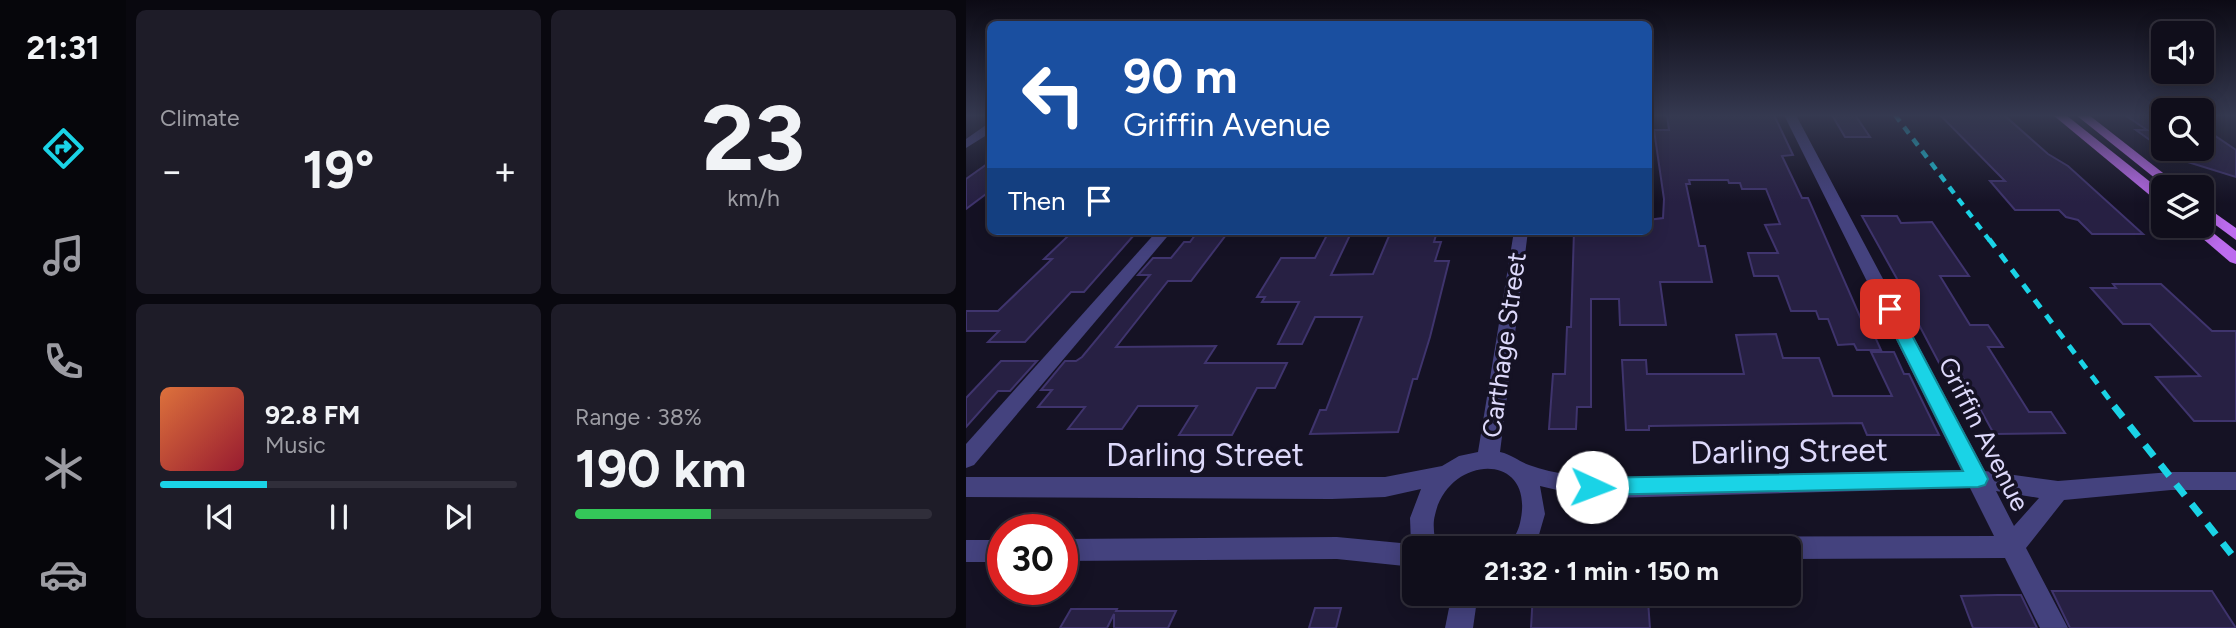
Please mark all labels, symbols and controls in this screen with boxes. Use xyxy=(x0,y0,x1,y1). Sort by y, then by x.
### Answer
map controls xyxy=(2151,21,2214,238)
button: sound xyxy=(2151,21,2214,84)
text: 21:31 xyxy=(27,29,99,67)
text: 90 m xyxy=(1123,46,1238,105)
icon: left xyxy=(1008,49,1099,140)
text: 23 xyxy=(702,84,805,193)
button: search xyxy=(2151,98,2214,161)
text: Climate xyxy=(160,104,239,132)
text: Griffin Avenue xyxy=(1123,106,1331,144)
icon: directions xyxy=(39,124,88,173)
text: 19° xyxy=(303,139,374,201)
text: − xyxy=(160,148,184,194)
text: + xyxy=(493,148,517,194)
button: layers xyxy=(2151,175,2214,238)
icon: arrive xyxy=(1080,182,1118,220)
text: km/h xyxy=(727,184,780,212)
text: Then xyxy=(1008,185,1066,217)
icon: music xyxy=(39,231,88,280)
street label: Carthage Street xyxy=(1475,250,1533,440)
pin xyxy=(1860,279,1920,339)
icon: arrive xyxy=(1871,290,1909,328)
icon: phone xyxy=(39,337,88,386)
street label: Griffin Avenue xyxy=(1931,352,2037,516)
text: 92.8 FM xyxy=(265,399,360,431)
text: Range · 38% xyxy=(575,403,702,431)
street label: Darling Street xyxy=(1690,430,1888,472)
text: Music xyxy=(265,431,326,459)
street label: Darling Street xyxy=(1106,436,1304,474)
text: 190 km xyxy=(575,438,747,500)
icon: climate xyxy=(39,444,88,493)
position arrow xyxy=(1555,450,1629,524)
icon: previous xyxy=(201,498,239,536)
icon: pause xyxy=(320,498,358,536)
icon: next xyxy=(439,498,477,536)
speed limit sign: 30 xyxy=(987,514,1078,605)
icon: car xyxy=(39,550,88,599)
text: 21:32 · 1 min · 150 m xyxy=(1484,555,1719,587)

